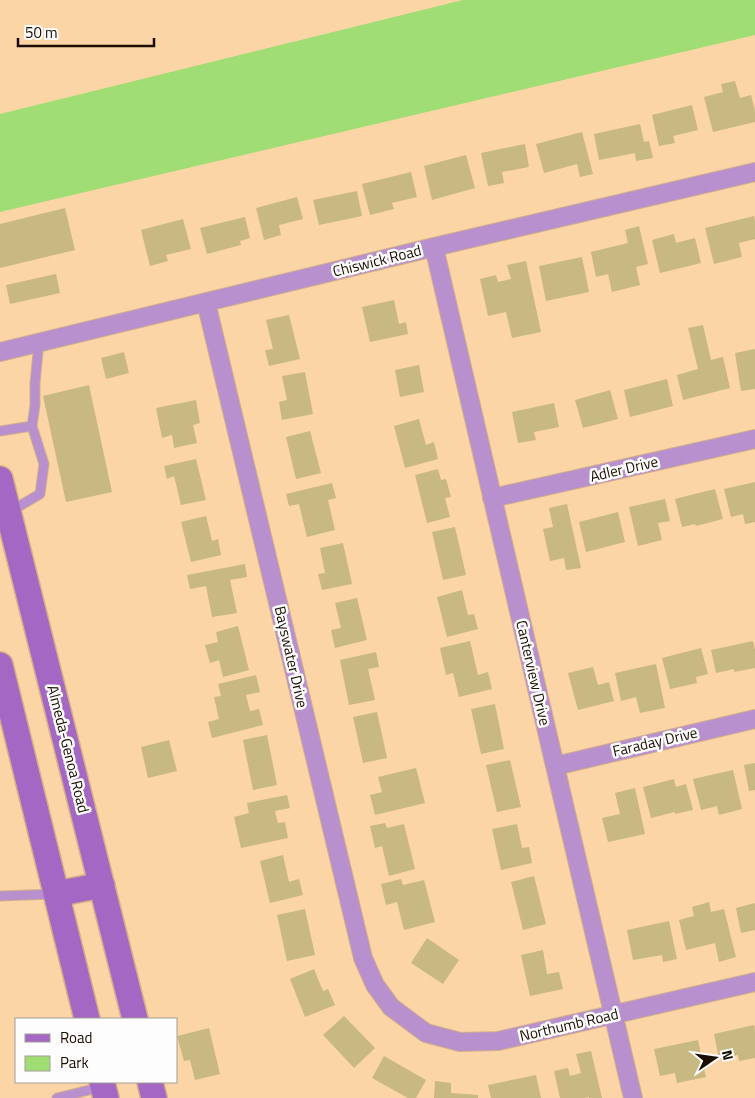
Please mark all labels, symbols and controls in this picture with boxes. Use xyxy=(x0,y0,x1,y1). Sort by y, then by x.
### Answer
scale bar xyxy=(18,15,154,47)
text: 50 m xyxy=(25,21,58,44)
street label: Chiswick Road xyxy=(330,238,424,283)
street label: Adler Drive xyxy=(588,450,660,487)
street label: Bayswater Drive xyxy=(269,604,314,710)
street label: Canterview Drive xyxy=(510,618,557,728)
street label: Almeda-Genoa Road xyxy=(42,683,95,815)
street label: Faraday Drive xyxy=(610,721,700,762)
street label: Northumb Road xyxy=(517,1002,621,1047)
legend xyxy=(15,1018,178,1083)
text: Road xyxy=(60,1026,92,1049)
north arrow xyxy=(690,1033,740,1083)
text: N xyxy=(717,1048,739,1062)
text: Park xyxy=(60,1051,89,1074)

